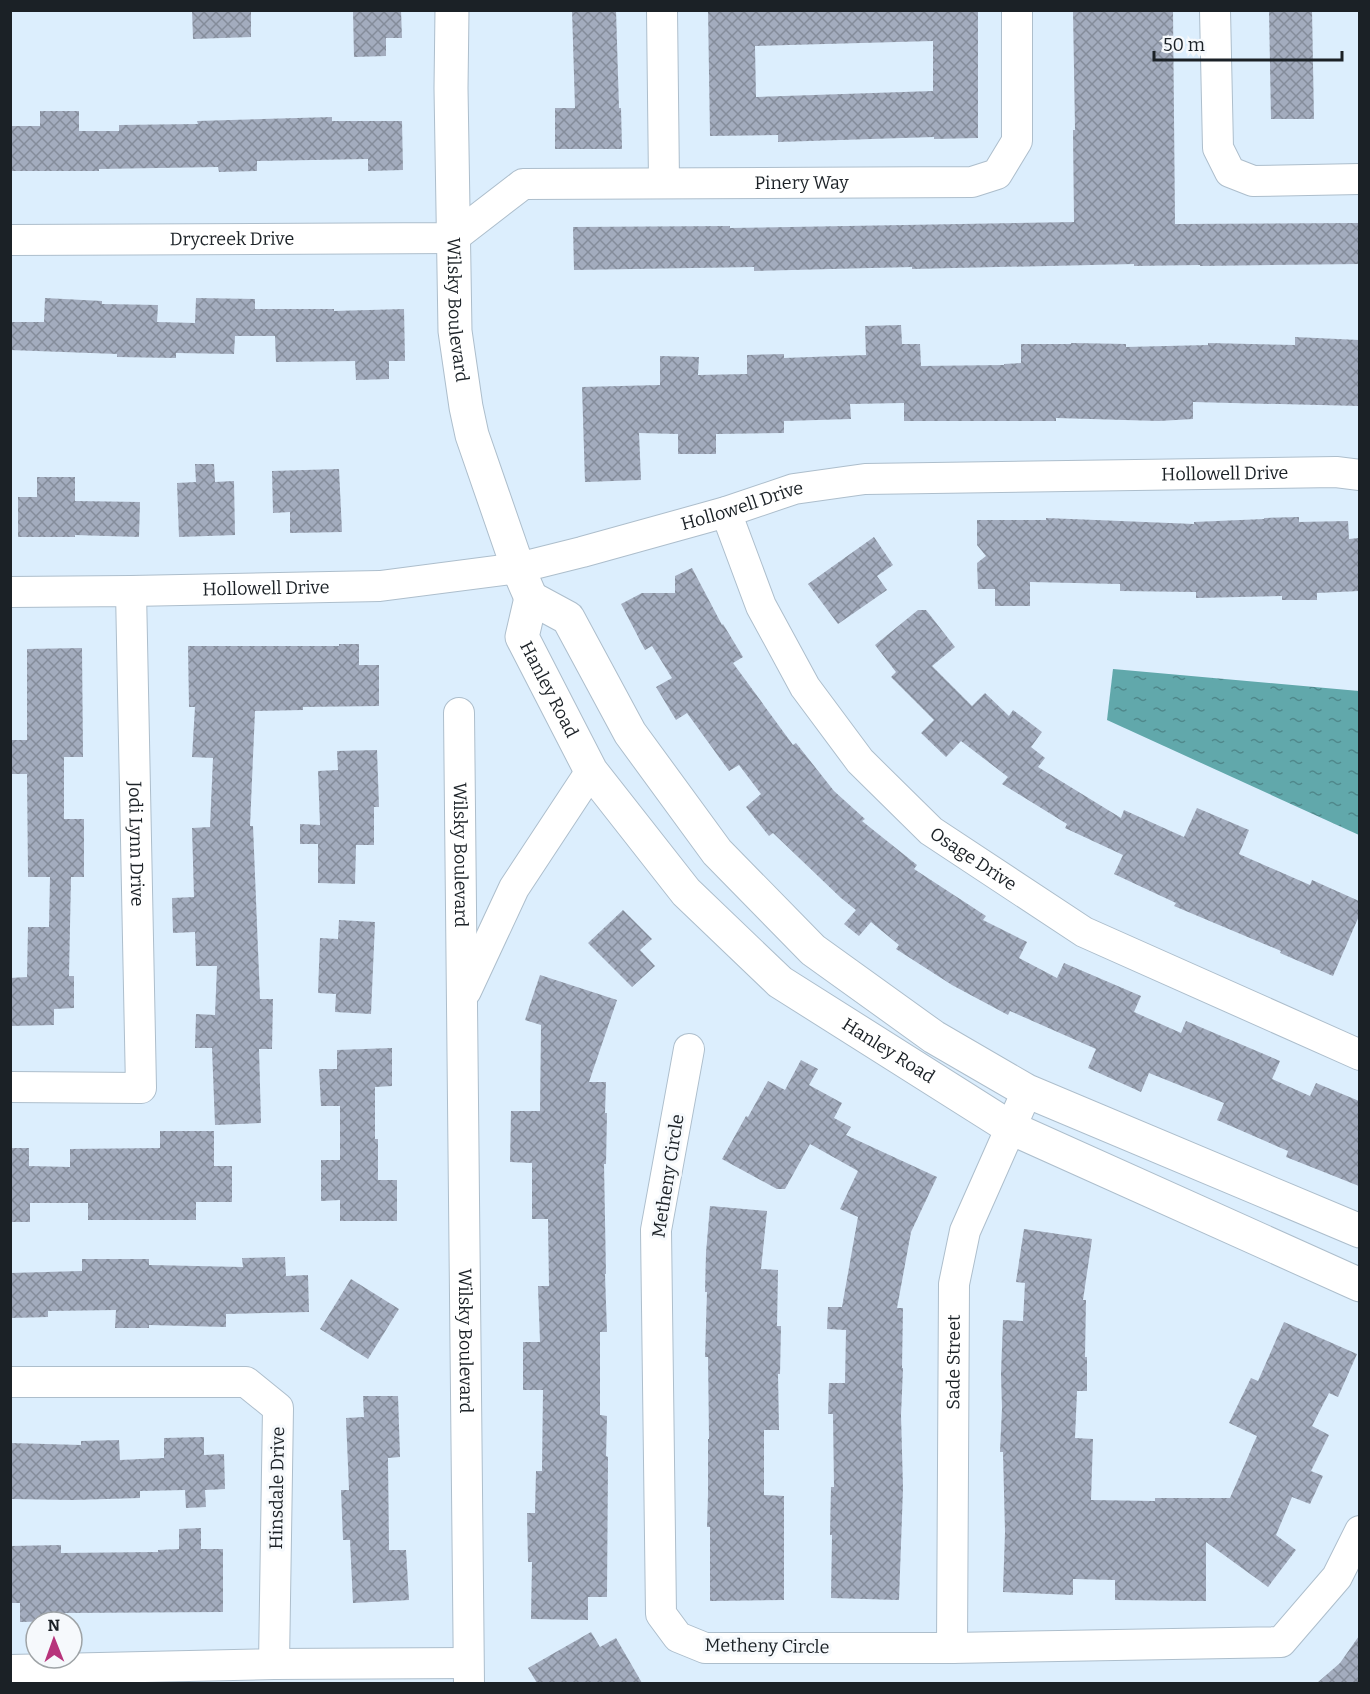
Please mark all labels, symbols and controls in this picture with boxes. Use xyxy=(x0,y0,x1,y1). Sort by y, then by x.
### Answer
scale bar xyxy=(1154,24,1342,62)
text: 50 m xyxy=(1163,34,1205,56)
street label: Pinery Way xyxy=(754,172,849,194)
street label: Drycreek Drive xyxy=(170,228,294,250)
street label: Wilsky Boulevard xyxy=(442,237,473,384)
street label: Hollowell Drive xyxy=(1161,462,1289,486)
street label: Hollowell Drive xyxy=(679,477,805,535)
street label: Hollowell Drive xyxy=(202,576,330,601)
street label: Hanley Road xyxy=(515,638,583,742)
street label: Jodi Lynn Drive xyxy=(124,780,148,907)
street label: Wilsky Boulevard xyxy=(449,782,472,928)
street label: Osage Drive xyxy=(926,822,1021,895)
street label: Hanley Road xyxy=(838,1013,939,1088)
street label: Metheny Circle xyxy=(647,1113,689,1239)
street label: Wilsky Boulevard xyxy=(454,1268,477,1414)
street label: Sade Street xyxy=(942,1314,965,1410)
street label: Hinsdale Drive xyxy=(265,1426,289,1550)
north arrow xyxy=(24,1610,84,1670)
text: N xyxy=(47,1616,60,1635)
street label: Metheny Circle xyxy=(704,1634,830,1658)

